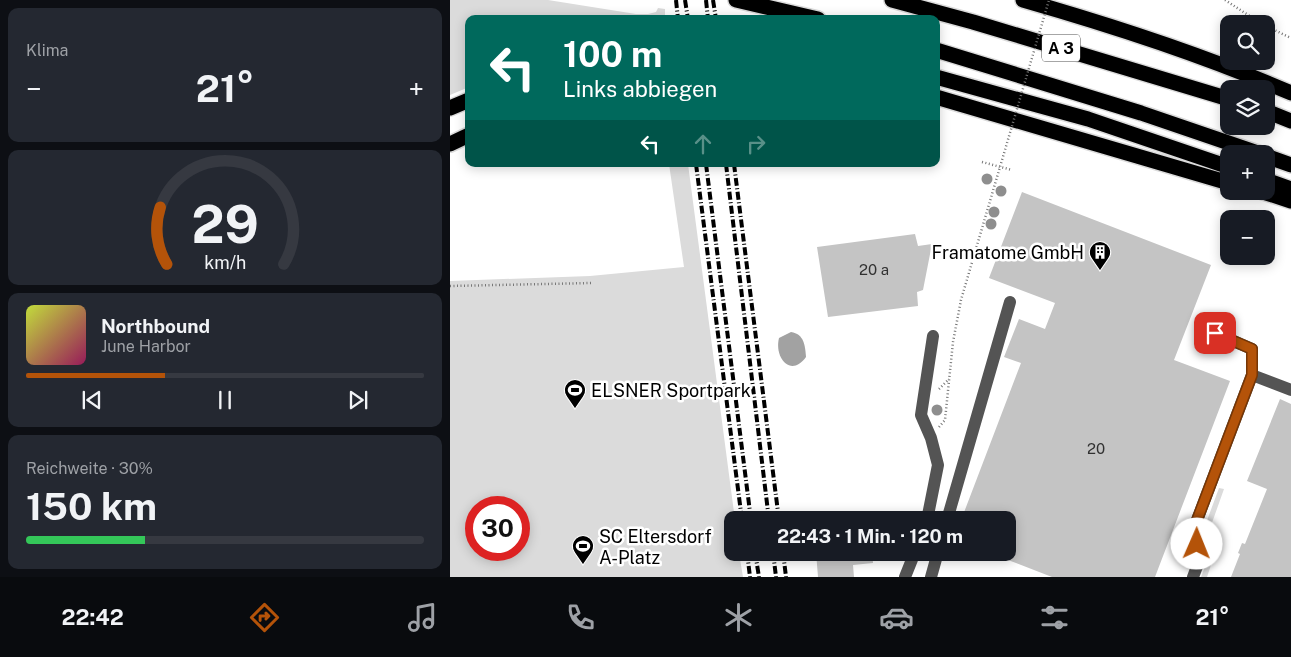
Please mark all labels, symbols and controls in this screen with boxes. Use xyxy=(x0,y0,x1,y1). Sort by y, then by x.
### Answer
map controls xyxy=(1220,15,1275,265)
button: search xyxy=(1220,15,1275,70)
text: 100 m xyxy=(563,34,662,75)
road number: A 3 xyxy=(1042,34,1080,62)
icon: left xyxy=(480,35,545,100)
text: Klima xyxy=(26,41,68,60)
text: 21° xyxy=(196,66,254,111)
text: − xyxy=(26,72,42,105)
text: + xyxy=(408,72,424,105)
text: Links abbiegen xyxy=(563,76,717,102)
button: layers xyxy=(1220,80,1275,135)
icon: left xyxy=(636,130,664,158)
icon: ahead xyxy=(689,130,717,158)
icon: right xyxy=(742,130,770,158)
button: + xyxy=(1220,145,1275,200)
text: 29 xyxy=(191,194,259,255)
button: − xyxy=(1220,210,1275,265)
building icon: Framatome GmbH xyxy=(1088,240,1112,271)
place label: Framatome GmbH xyxy=(931,242,1084,263)
text: km/h xyxy=(204,252,246,273)
house number: 20 a xyxy=(859,261,889,278)
pin xyxy=(1194,312,1236,354)
text: Northbound xyxy=(101,315,210,337)
icon: arrive xyxy=(1201,319,1229,347)
text: June Harbor xyxy=(101,337,191,356)
sports icon: ELSNER Sportpark xyxy=(563,378,587,409)
place label: ELSNER Sportpark xyxy=(591,380,751,401)
icon: previous xyxy=(78,386,106,414)
icon: pause xyxy=(211,386,239,414)
icon: next xyxy=(344,386,372,414)
house number: 20 xyxy=(1087,440,1105,457)
text: Reichweite · 30% xyxy=(26,459,153,478)
text: 150 km xyxy=(26,484,157,529)
speed limit sign: 30 xyxy=(465,496,530,561)
position arrow xyxy=(1170,517,1222,569)
text: 22:43 · 1 Min. · 120 m xyxy=(777,525,963,547)
place label: SC Eltersdorf A-Platz xyxy=(599,526,712,568)
sports icon: SC Eltersdorf A-Platz xyxy=(571,534,595,565)
icon: directions xyxy=(247,600,282,635)
icon: music xyxy=(405,600,440,635)
icon: phone xyxy=(563,600,598,635)
icon: climate xyxy=(721,600,756,635)
icon: car xyxy=(879,600,914,635)
icon: filters xyxy=(1037,600,1072,635)
text: 22:42 xyxy=(62,604,124,630)
text: 21° xyxy=(1196,604,1229,630)

